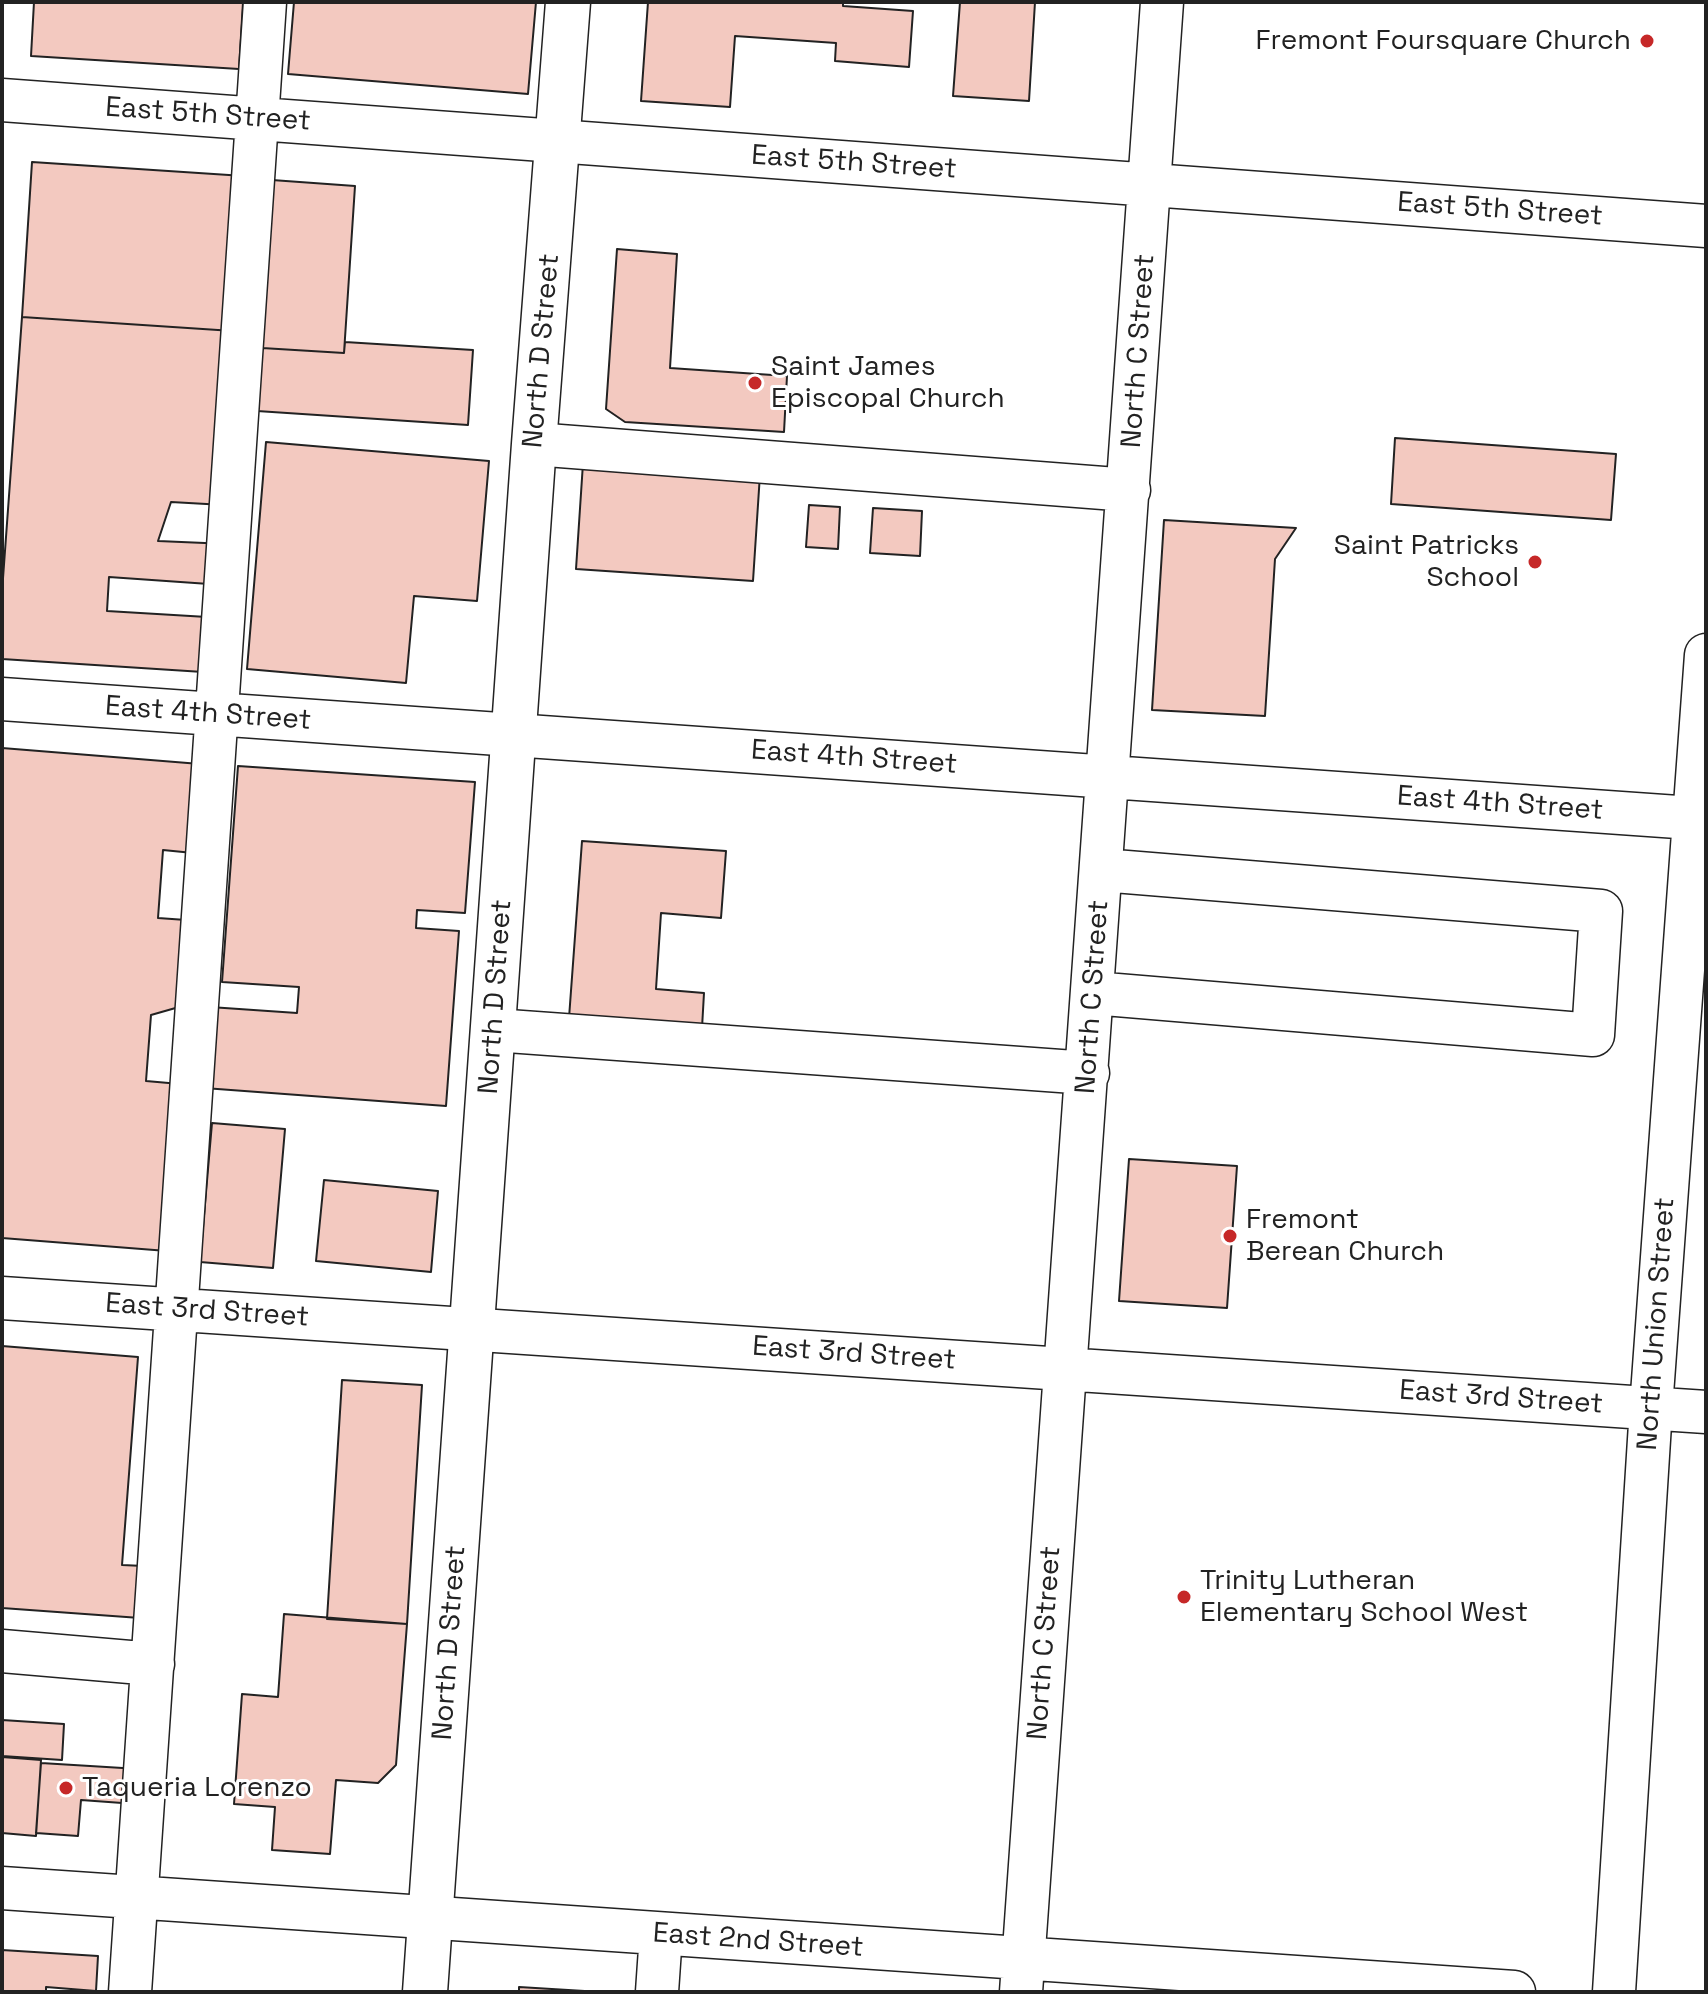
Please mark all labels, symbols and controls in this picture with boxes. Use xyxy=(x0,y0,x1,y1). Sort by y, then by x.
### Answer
place label: Fremont Foursquare Church xyxy=(1255,24,1631,58)
marker: Fremont Foursquare Church xyxy=(1638,32,1656,50)
street label: East 5th Street xyxy=(104,91,312,139)
street label: East 5th Street xyxy=(750,139,958,187)
street label: East 5th Street xyxy=(1396,186,1604,234)
street label: North D Street xyxy=(517,252,567,450)
street label: North C Street xyxy=(1115,253,1163,449)
place label: Saint James Episcopal Church xyxy=(771,350,1005,416)
marker: Saint James Episcopal Church xyxy=(746,374,764,392)
place label: Saint Patricks School xyxy=(1334,529,1519,595)
marker: Saint Patricks School xyxy=(1526,553,1544,571)
street label: East 4th Street xyxy=(104,690,312,738)
street label: East 4th Street xyxy=(750,734,958,782)
street label: East 4th Street xyxy=(1396,780,1604,828)
street label: North D Street xyxy=(472,899,520,1095)
street label: North C Street xyxy=(1069,899,1117,1095)
street label: North Union Street xyxy=(1631,1196,1683,1452)
place label: Fremont Berean Church xyxy=(1246,1203,1444,1269)
marker: Fremont Berean Church xyxy=(1221,1227,1239,1245)
street label: East 3rd Street xyxy=(104,1287,310,1335)
street label: East 3rd Street xyxy=(751,1330,957,1378)
street label: East 3rd Street xyxy=(1398,1374,1604,1422)
street label: North D Street xyxy=(426,1545,474,1741)
street label: North C Street xyxy=(1021,1545,1069,1741)
place label: Trinity Lutheran Elementary School West xyxy=(1200,1564,1528,1630)
marker: Trinity Lutheran Elementary School West xyxy=(1175,1588,1193,1606)
place label: Taqueria Lorenzo xyxy=(82,1771,312,1805)
marker: Taqueria Lorenzo xyxy=(57,1779,75,1797)
street label: East 2nd Street xyxy=(652,1917,864,1965)

